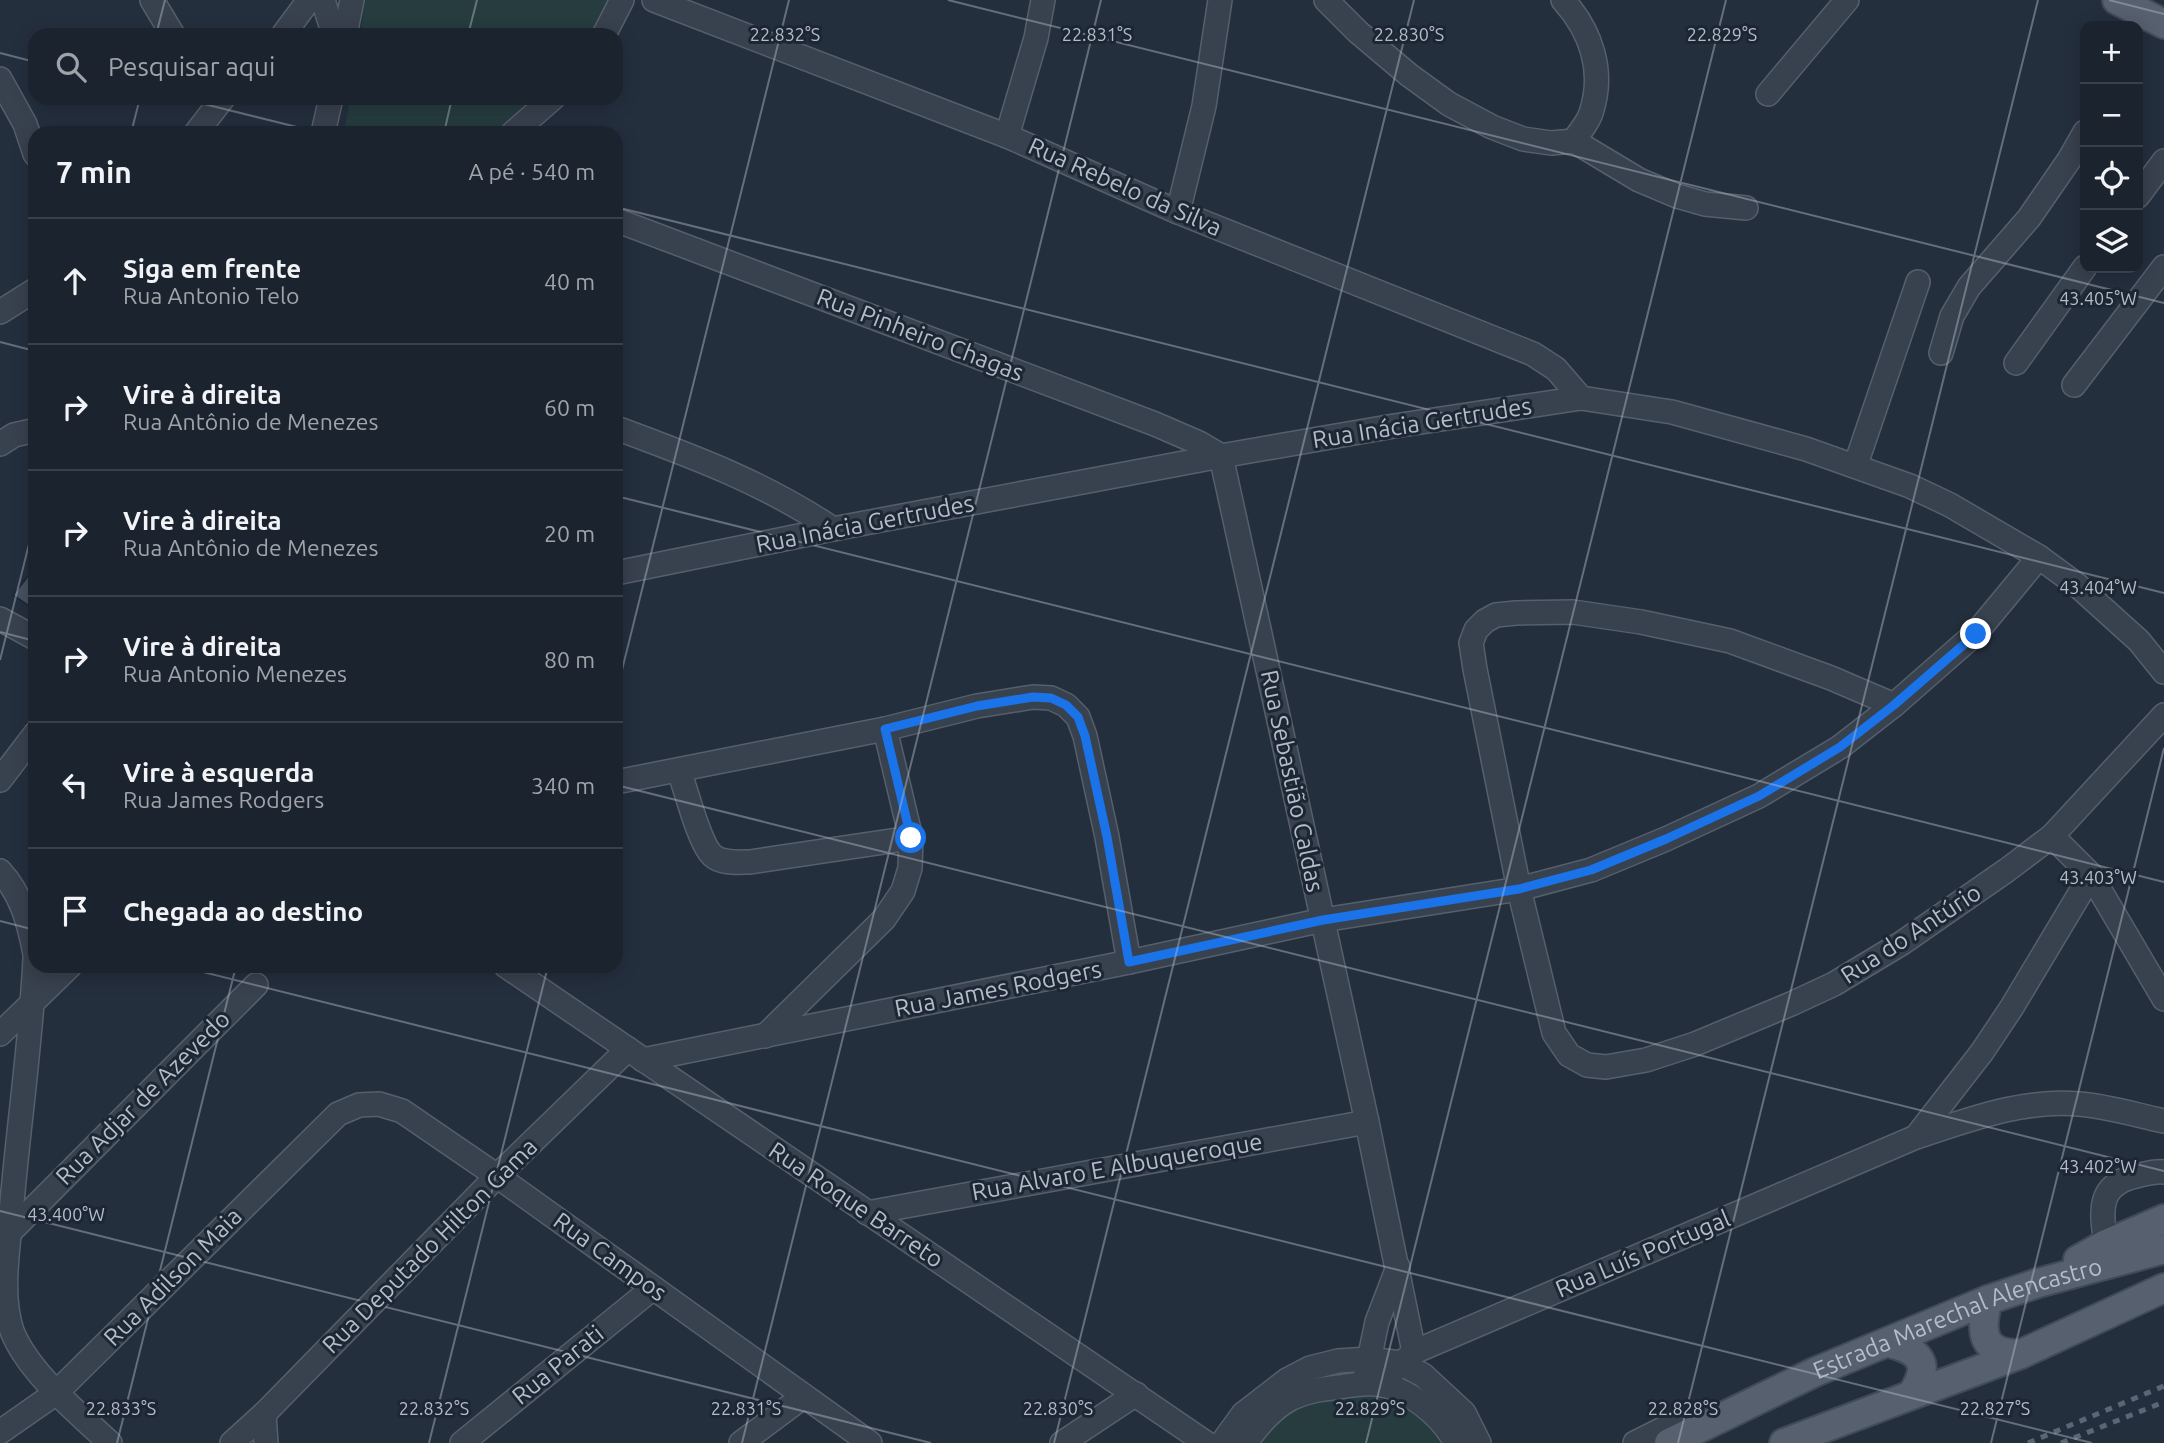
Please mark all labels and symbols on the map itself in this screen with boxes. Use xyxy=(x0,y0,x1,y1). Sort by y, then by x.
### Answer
text: 22.832°S xyxy=(750,24,820,44)
text: 22.831°S xyxy=(1062,24,1132,44)
text: 22.830°S xyxy=(1374,24,1444,44)
text: 22.829°S xyxy=(1687,24,1757,44)
street label: Rua Rebelo da Silva xyxy=(1025,132,1226,241)
street label: Rua Pinheiro Chagas xyxy=(813,283,1027,386)
text: 43.405°W xyxy=(2059,288,2137,308)
street label: Rua Inácia Gertrudes xyxy=(1310,392,1534,453)
street label: Rua Inácia Gertrudes xyxy=(754,489,976,558)
text: 43.404°W xyxy=(2059,577,2137,597)
route end xyxy=(1960,618,1991,649)
street label: Rua Sebastião Caldas xyxy=(1256,667,1329,894)
route start xyxy=(895,822,926,853)
text: 43.403°W xyxy=(2059,867,2137,887)
street label: Rua do Antúrio xyxy=(1836,878,1986,989)
street label: Rua James Rodgers xyxy=(892,955,1104,1022)
street label: Rua Adjar de Azevedo xyxy=(50,1005,235,1190)
street label: Rua Alvaro E Albuqueroque xyxy=(969,1128,1264,1205)
street label: Rua Deputado Hilton Gama xyxy=(317,1133,543,1359)
street label: Rua Roque Barreto xyxy=(764,1136,949,1273)
text: 43.402°W xyxy=(2059,1156,2137,1176)
street label: Rua Adilson Maia xyxy=(98,1202,247,1351)
text: 43.400°W xyxy=(27,1204,105,1224)
street label: Rua Luís Portugal xyxy=(1551,1205,1734,1302)
street label: Rua Campos xyxy=(549,1207,672,1307)
street label: Estrada Marechal Alencastro xyxy=(1809,1252,2105,1384)
street label: Rua Parati xyxy=(507,1320,609,1410)
text: 22.833°S xyxy=(86,1398,156,1418)
text: 22.832°S xyxy=(399,1398,469,1418)
text: 22.831°S xyxy=(711,1398,781,1418)
text: 22.830°S xyxy=(1023,1398,1093,1418)
text: 22.829°S xyxy=(1335,1398,1405,1418)
text: 22.828°S xyxy=(1648,1398,1718,1418)
text: 22.827°S xyxy=(1960,1398,2030,1418)

